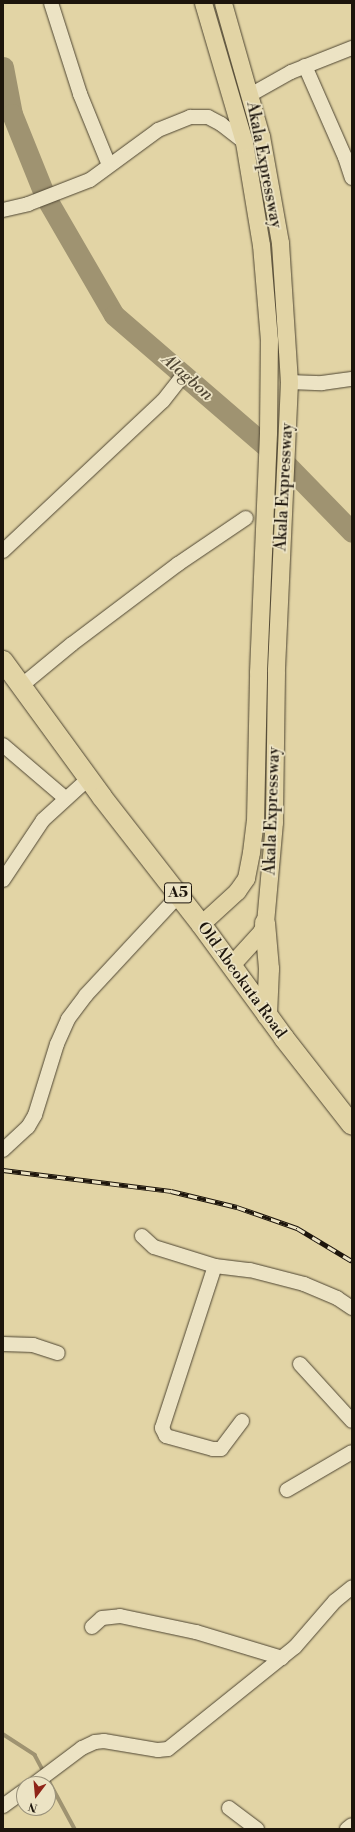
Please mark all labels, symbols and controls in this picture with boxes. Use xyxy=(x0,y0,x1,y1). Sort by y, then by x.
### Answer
street label: Akala Expressway xyxy=(242,100,286,230)
water label: Alagbon xyxy=(157,350,217,406)
street label: Akala Expressway xyxy=(271,422,297,552)
street label: Akala Expressway xyxy=(260,746,284,876)
road number: A5 xyxy=(163,880,193,906)
street label: Old Abeokuta Road xyxy=(193,918,291,1042)
north arrow xyxy=(16,1776,56,1816)
text: N xyxy=(27,1799,39,1815)

